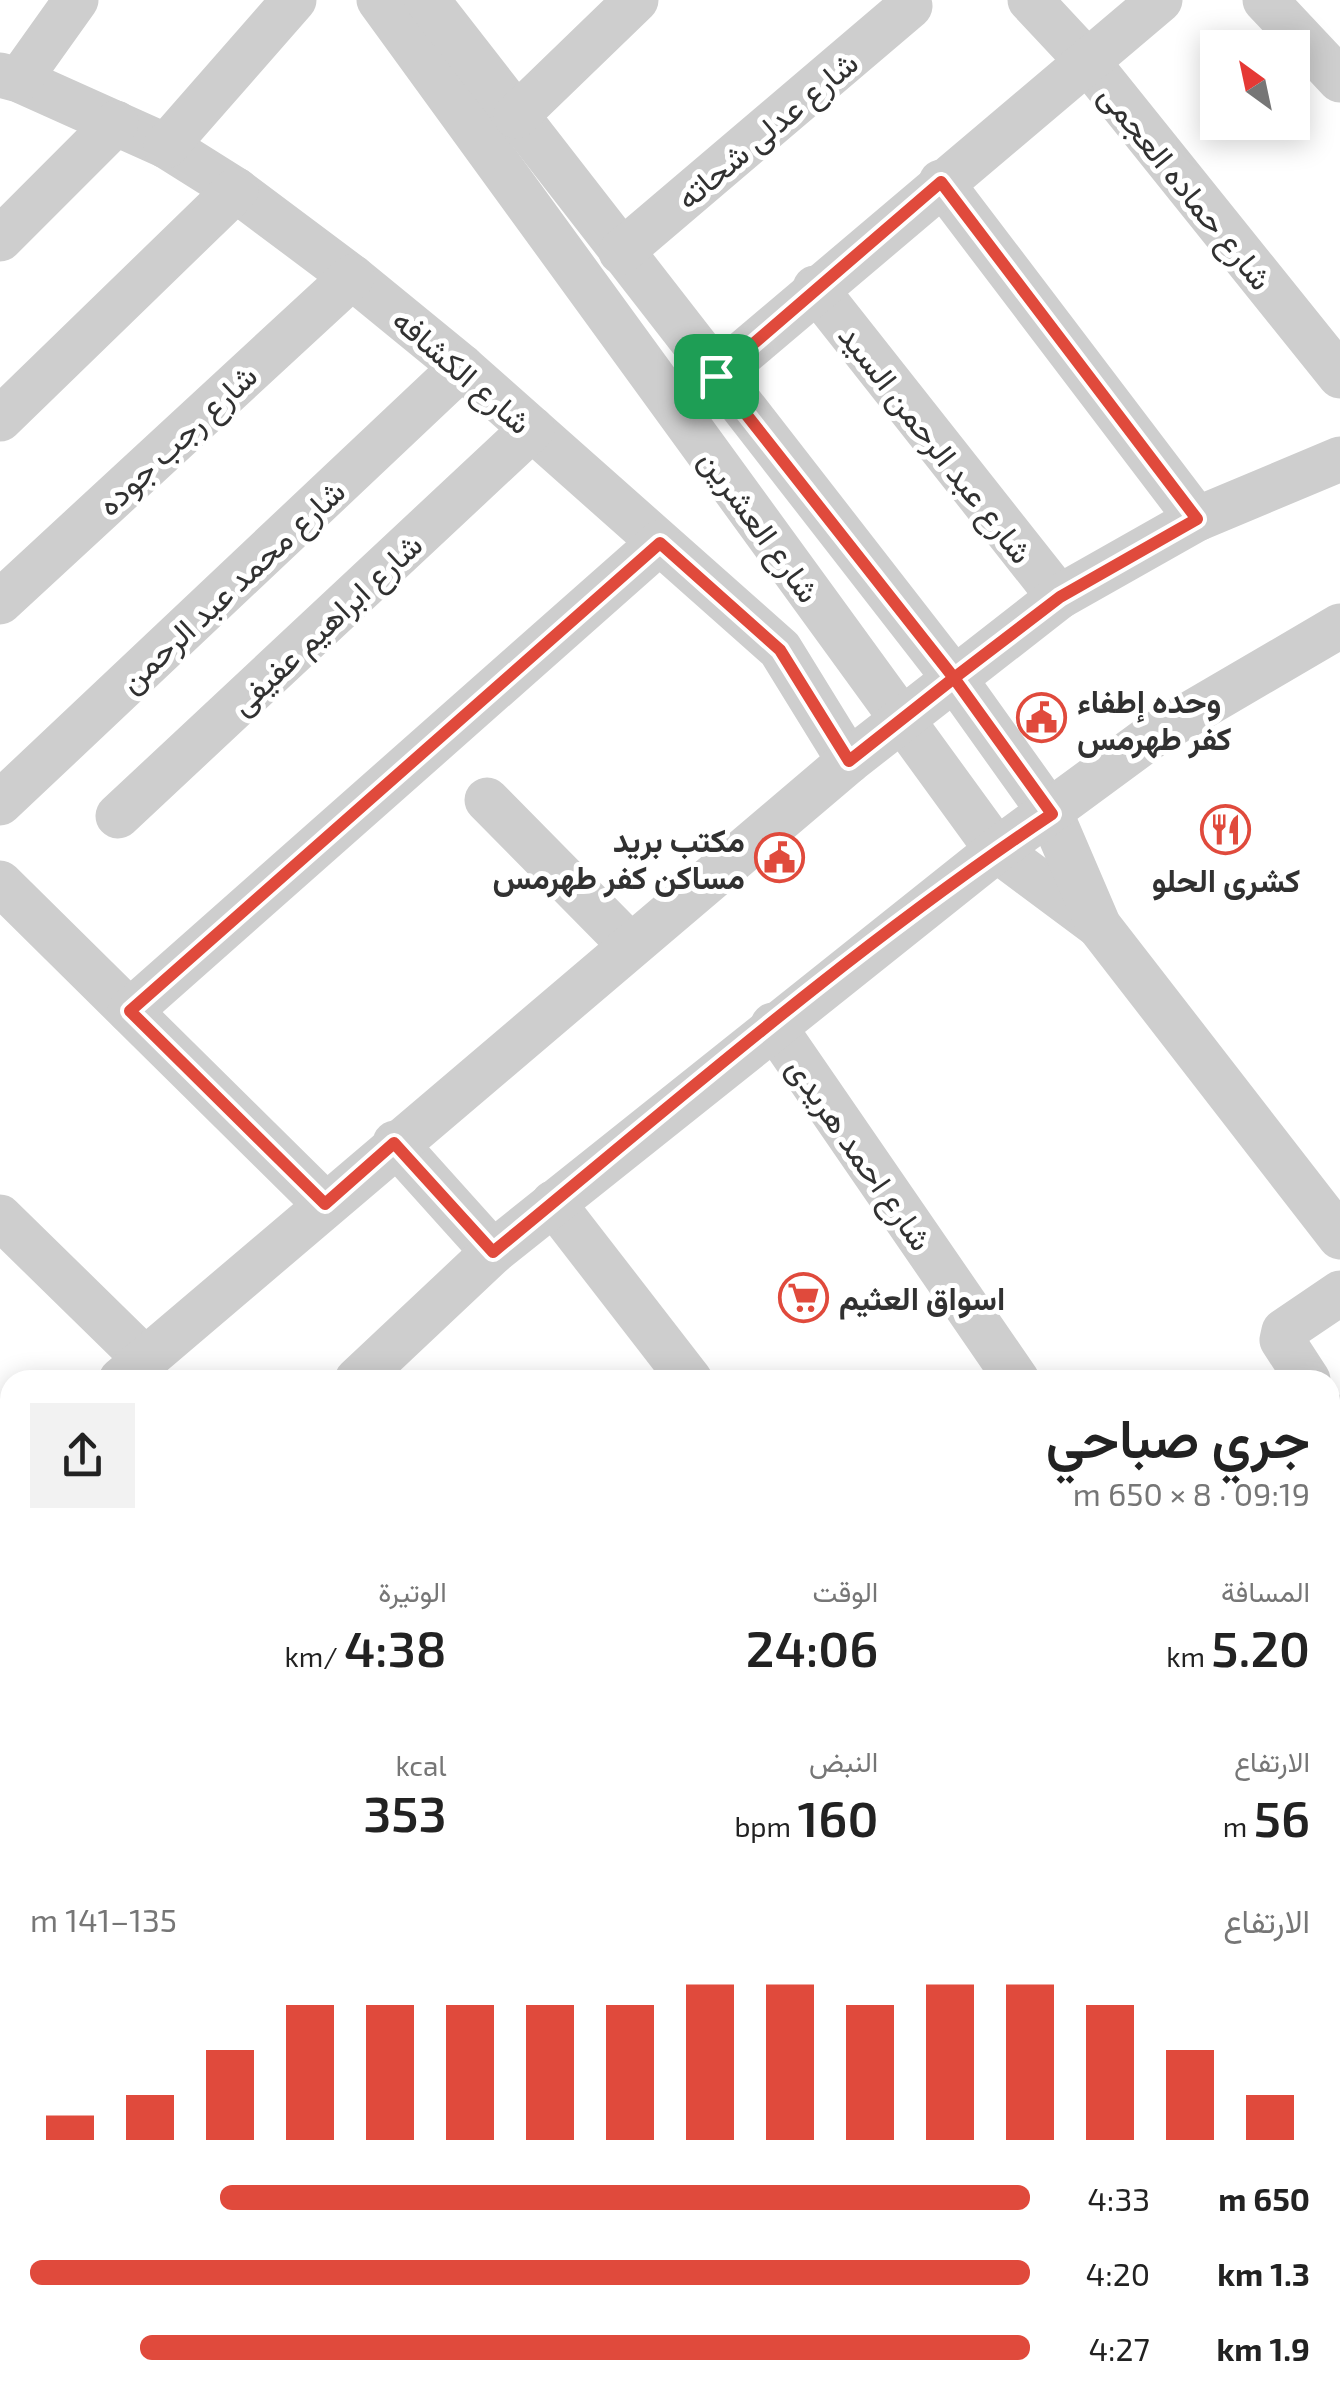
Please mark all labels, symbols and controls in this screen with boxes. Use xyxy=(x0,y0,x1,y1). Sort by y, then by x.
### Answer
north arrow xyxy=(1200,30,1310,140)
map controls xyxy=(1200,30,1310,140)
street label: شارع عدلى شحاته xyxy=(668,42,868,220)
street label: شارع حماده العجمى xyxy=(1089,76,1281,300)
street label: شارع الكشافه xyxy=(383,300,540,444)
street label: شارع عبد الرحمن السيد xyxy=(828,316,1042,573)
pin xyxy=(674,334,759,419)
icon: arrive xyxy=(689,349,744,404)
street label: شارع رجب جوده xyxy=(88,355,267,526)
street label: شارع العشرين xyxy=(689,441,829,612)
street label: شارع محمد عبد الرحمن xyxy=(110,471,355,703)
street label: شارع ابراهيم عفيفى xyxy=(221,524,432,725)
place label: وحده إطفاء كفر طهرمس xyxy=(1077,681,1232,759)
public building icon: وحده إطفاء كفر طهرمس xyxy=(1016,692,1068,744)
restaurant icon: كشرى الحلو xyxy=(1200,803,1252,855)
place label: مكتب بريد مساكن كفر طهرمس xyxy=(492,820,745,898)
public building icon: مكتب بريد مساكن كفر طهرمس xyxy=(754,831,806,883)
place label: كشرى الحلو xyxy=(1152,860,1300,901)
street label: شارع احمد هريدى xyxy=(776,1049,942,1260)
supermarket icon: اسواق العثيم xyxy=(778,1271,830,1323)
place label: اسواق العثيم xyxy=(839,1278,1005,1320)
button: share xyxy=(30,1403,135,1508)
text: جري صباحي xyxy=(1046,1403,1310,1469)
text: 09:19 · 8 × 650 m xyxy=(1073,1474,1310,1512)
text: الوتيرة xyxy=(378,1574,447,1608)
text: الوقت xyxy=(813,1574,878,1608)
text: المسافة xyxy=(1221,1574,1310,1608)
text: 4:38 xyxy=(344,1617,447,1677)
text: 24:06 xyxy=(746,1617,878,1677)
text: 5.20 xyxy=(1211,1617,1310,1677)
text: /km xyxy=(284,1639,344,1673)
text: km xyxy=(1166,1639,1211,1673)
text: النبض xyxy=(809,1744,878,1778)
text: الارتفاع xyxy=(1234,1744,1310,1778)
text: kcal xyxy=(395,1748,447,1782)
text: 353 xyxy=(363,1782,447,1842)
text: 160 xyxy=(797,1787,878,1847)
text: 56 xyxy=(1254,1787,1310,1847)
text: bpm xyxy=(734,1809,797,1843)
text: m xyxy=(1223,1809,1254,1843)
text: 135–141 m xyxy=(30,1900,177,1938)
text: الارتفاع xyxy=(1223,1901,1310,1939)
text: 4:33 xyxy=(1087,2179,1150,2217)
text: 650 m xyxy=(1218,2179,1310,2217)
text: 4:20 xyxy=(1085,2254,1150,2292)
text: 1.3 km xyxy=(1217,2254,1310,2292)
text: 4:27 xyxy=(1088,2329,1150,2367)
text: 1.9 km xyxy=(1216,2329,1310,2367)

